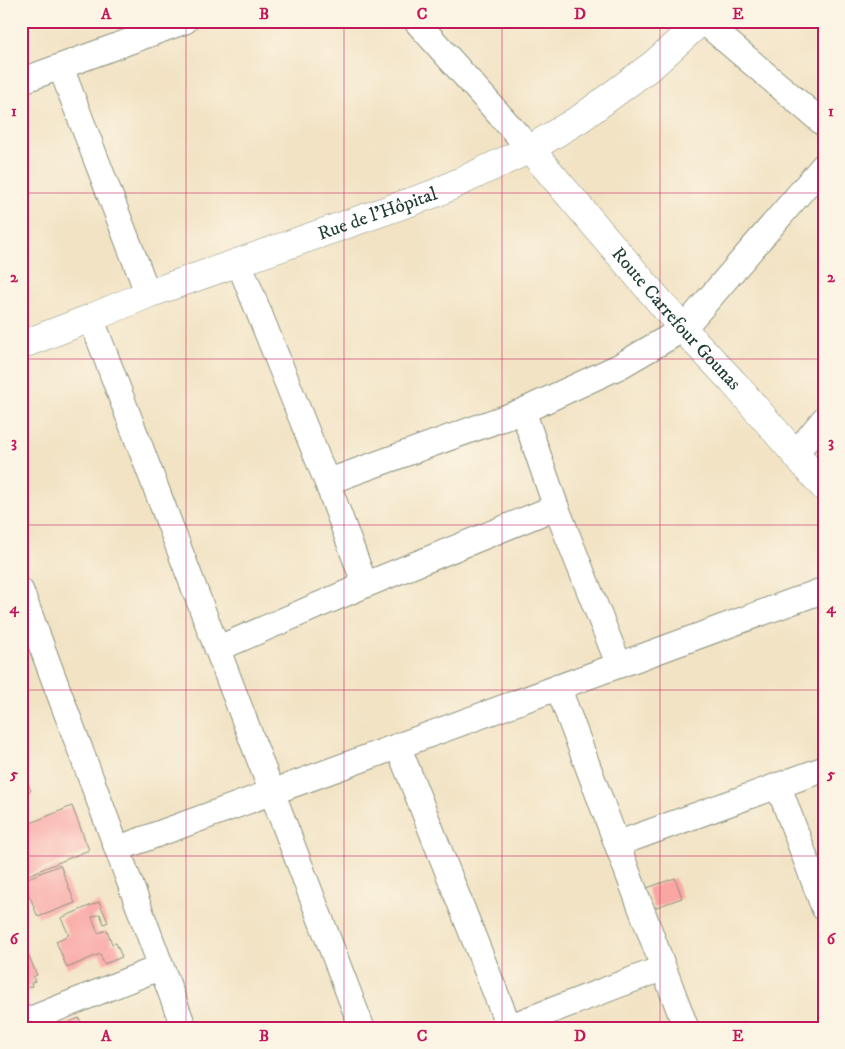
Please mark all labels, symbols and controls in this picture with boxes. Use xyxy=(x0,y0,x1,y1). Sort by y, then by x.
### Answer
text: A xyxy=(100,4,112,24)
text: B xyxy=(259,4,269,24)
text: C xyxy=(417,4,427,24)
text: D xyxy=(574,4,586,24)
text: E xyxy=(732,4,744,24)
text: 1 xyxy=(11,101,17,121)
text: 1 xyxy=(828,101,834,121)
street label: Rue de l'Hôpital xyxy=(315,182,440,245)
street label: Route Carrefour Gounas xyxy=(607,242,746,395)
text: 2 xyxy=(10,267,19,287)
text: 2 xyxy=(827,267,836,287)
text: 3 xyxy=(11,432,17,452)
text: 3 xyxy=(828,432,834,452)
text: 4 xyxy=(8,598,19,618)
text: 4 xyxy=(825,598,836,618)
text: 5 xyxy=(9,764,18,784)
text: 5 xyxy=(826,764,835,784)
text: 6 xyxy=(10,929,20,949)
text: 6 xyxy=(827,929,837,949)
text: A xyxy=(100,1026,112,1046)
text: B xyxy=(259,1026,269,1046)
text: C xyxy=(417,1026,427,1046)
text: D xyxy=(574,1026,586,1046)
text: E xyxy=(732,1026,744,1046)

